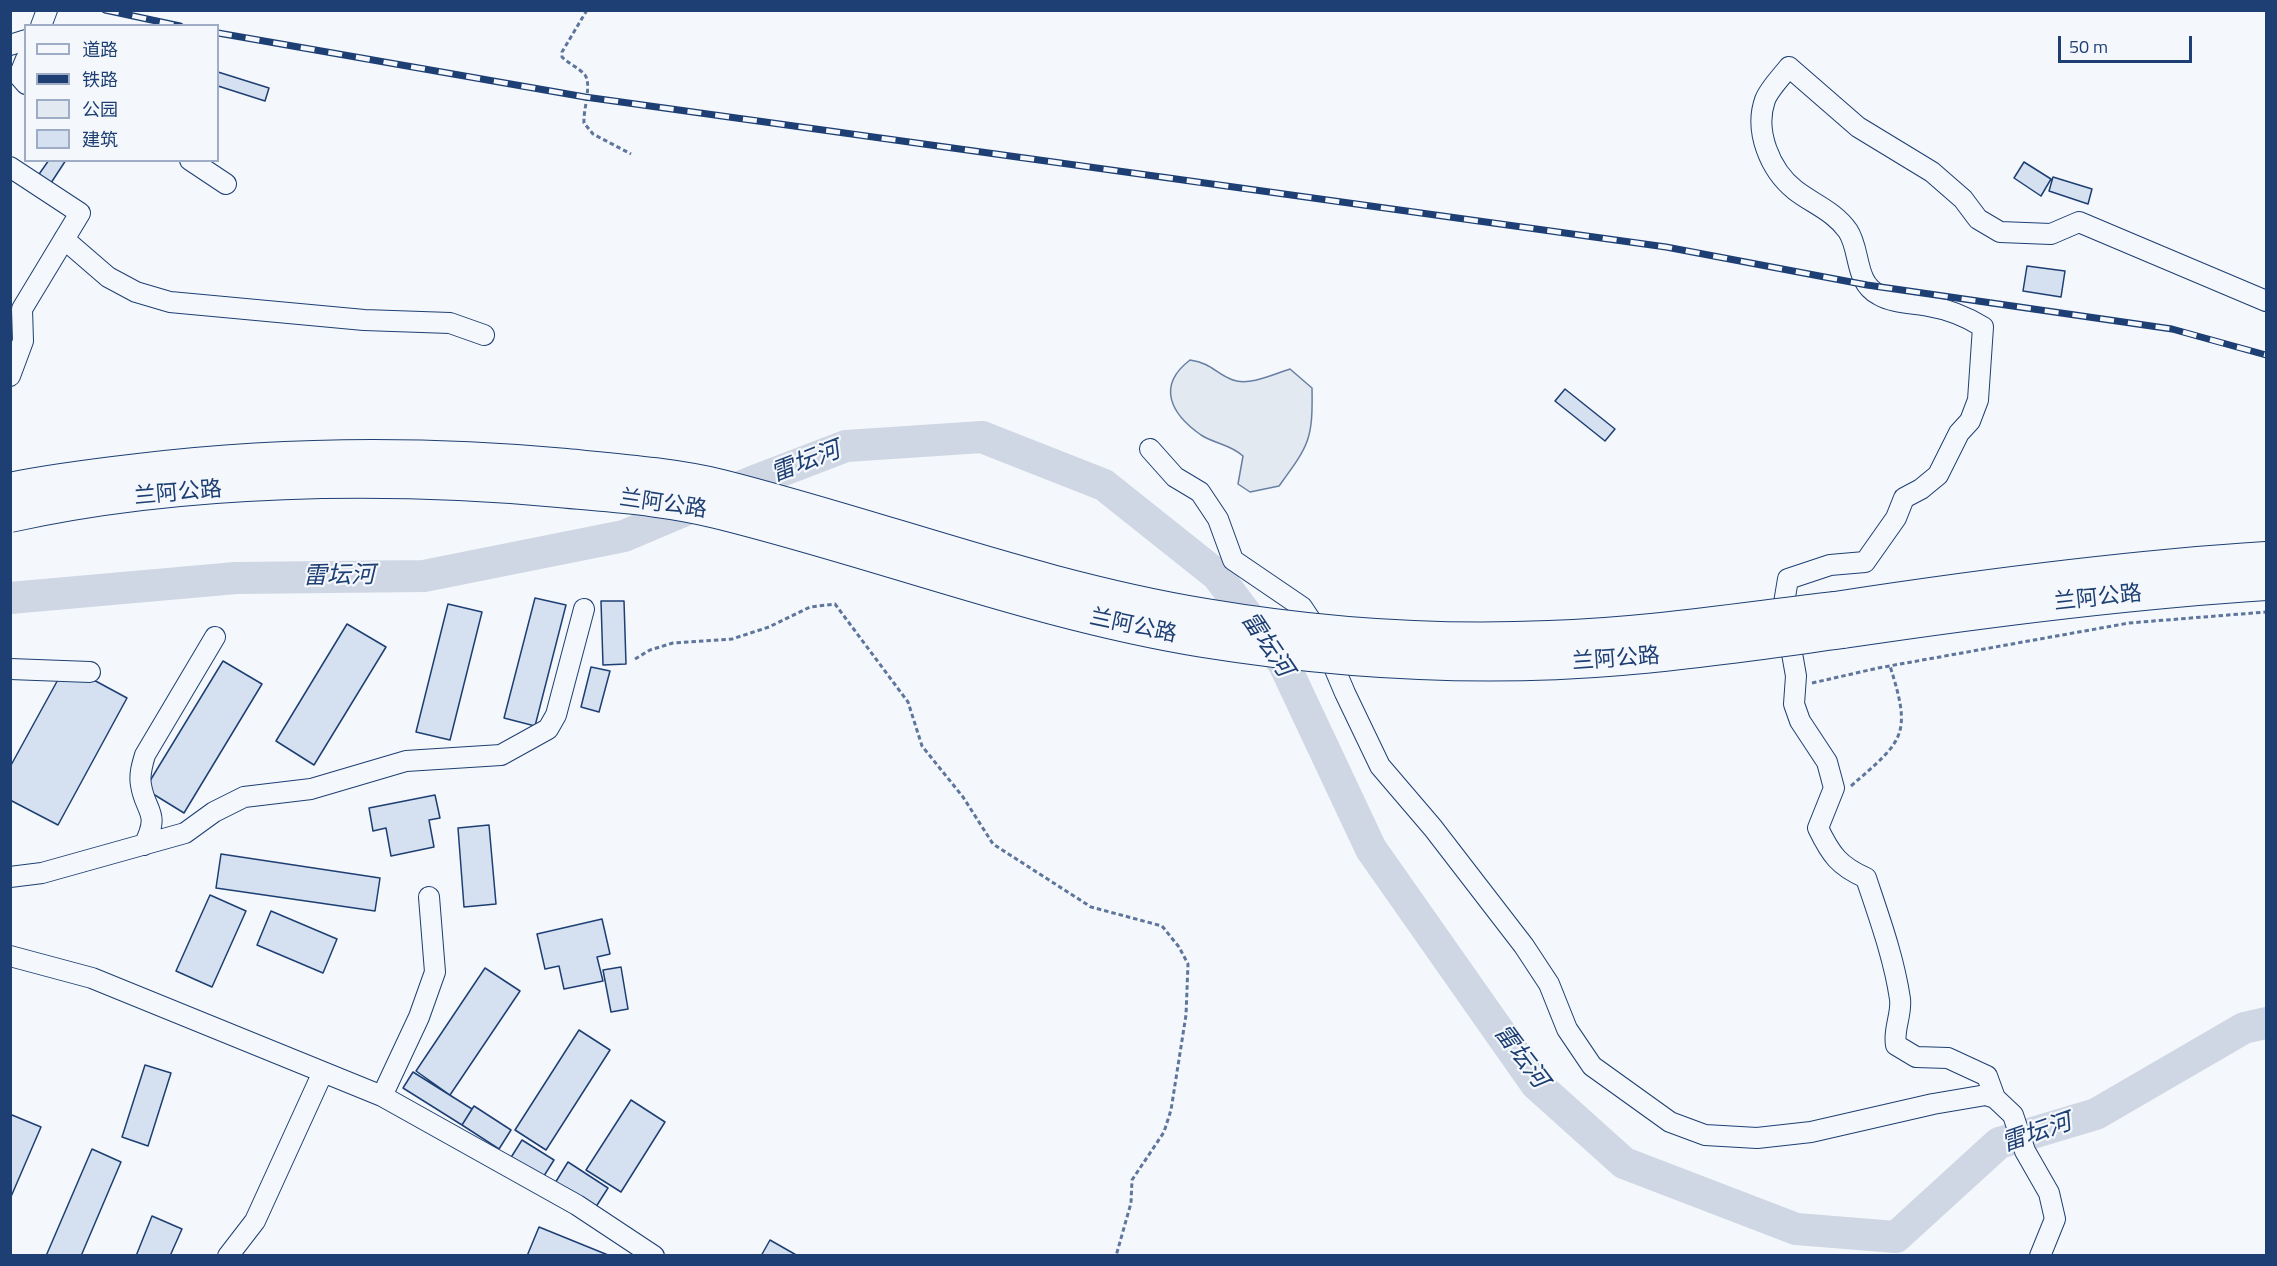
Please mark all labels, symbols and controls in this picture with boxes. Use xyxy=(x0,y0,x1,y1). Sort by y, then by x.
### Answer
legend xyxy=(24,24,219,162)
scale bar xyxy=(2061,24,2194,62)
text: 50 m xyxy=(2069,33,2108,60)
text: 道路 xyxy=(82,36,118,63)
text: 铁路 xyxy=(82,66,118,93)
text: 公园 xyxy=(82,96,118,123)
text: 建筑 xyxy=(82,126,118,153)
water label: 雷坛河 xyxy=(767,437,845,489)
street label: 兰阿公路 xyxy=(133,477,223,511)
street label: 兰阿公路 xyxy=(618,486,708,524)
water label: 雷坛河 xyxy=(303,562,375,592)
street label: 兰阿公路 xyxy=(2053,581,2143,617)
street label: 兰阿公路 xyxy=(1087,605,1179,649)
water label: 雷坛河 xyxy=(1234,607,1298,683)
street label: 兰阿公路 xyxy=(1571,644,1661,676)
water label: 雷坛河 xyxy=(1487,1020,1553,1094)
water label: 雷坛河 xyxy=(1998,1109,2076,1159)

